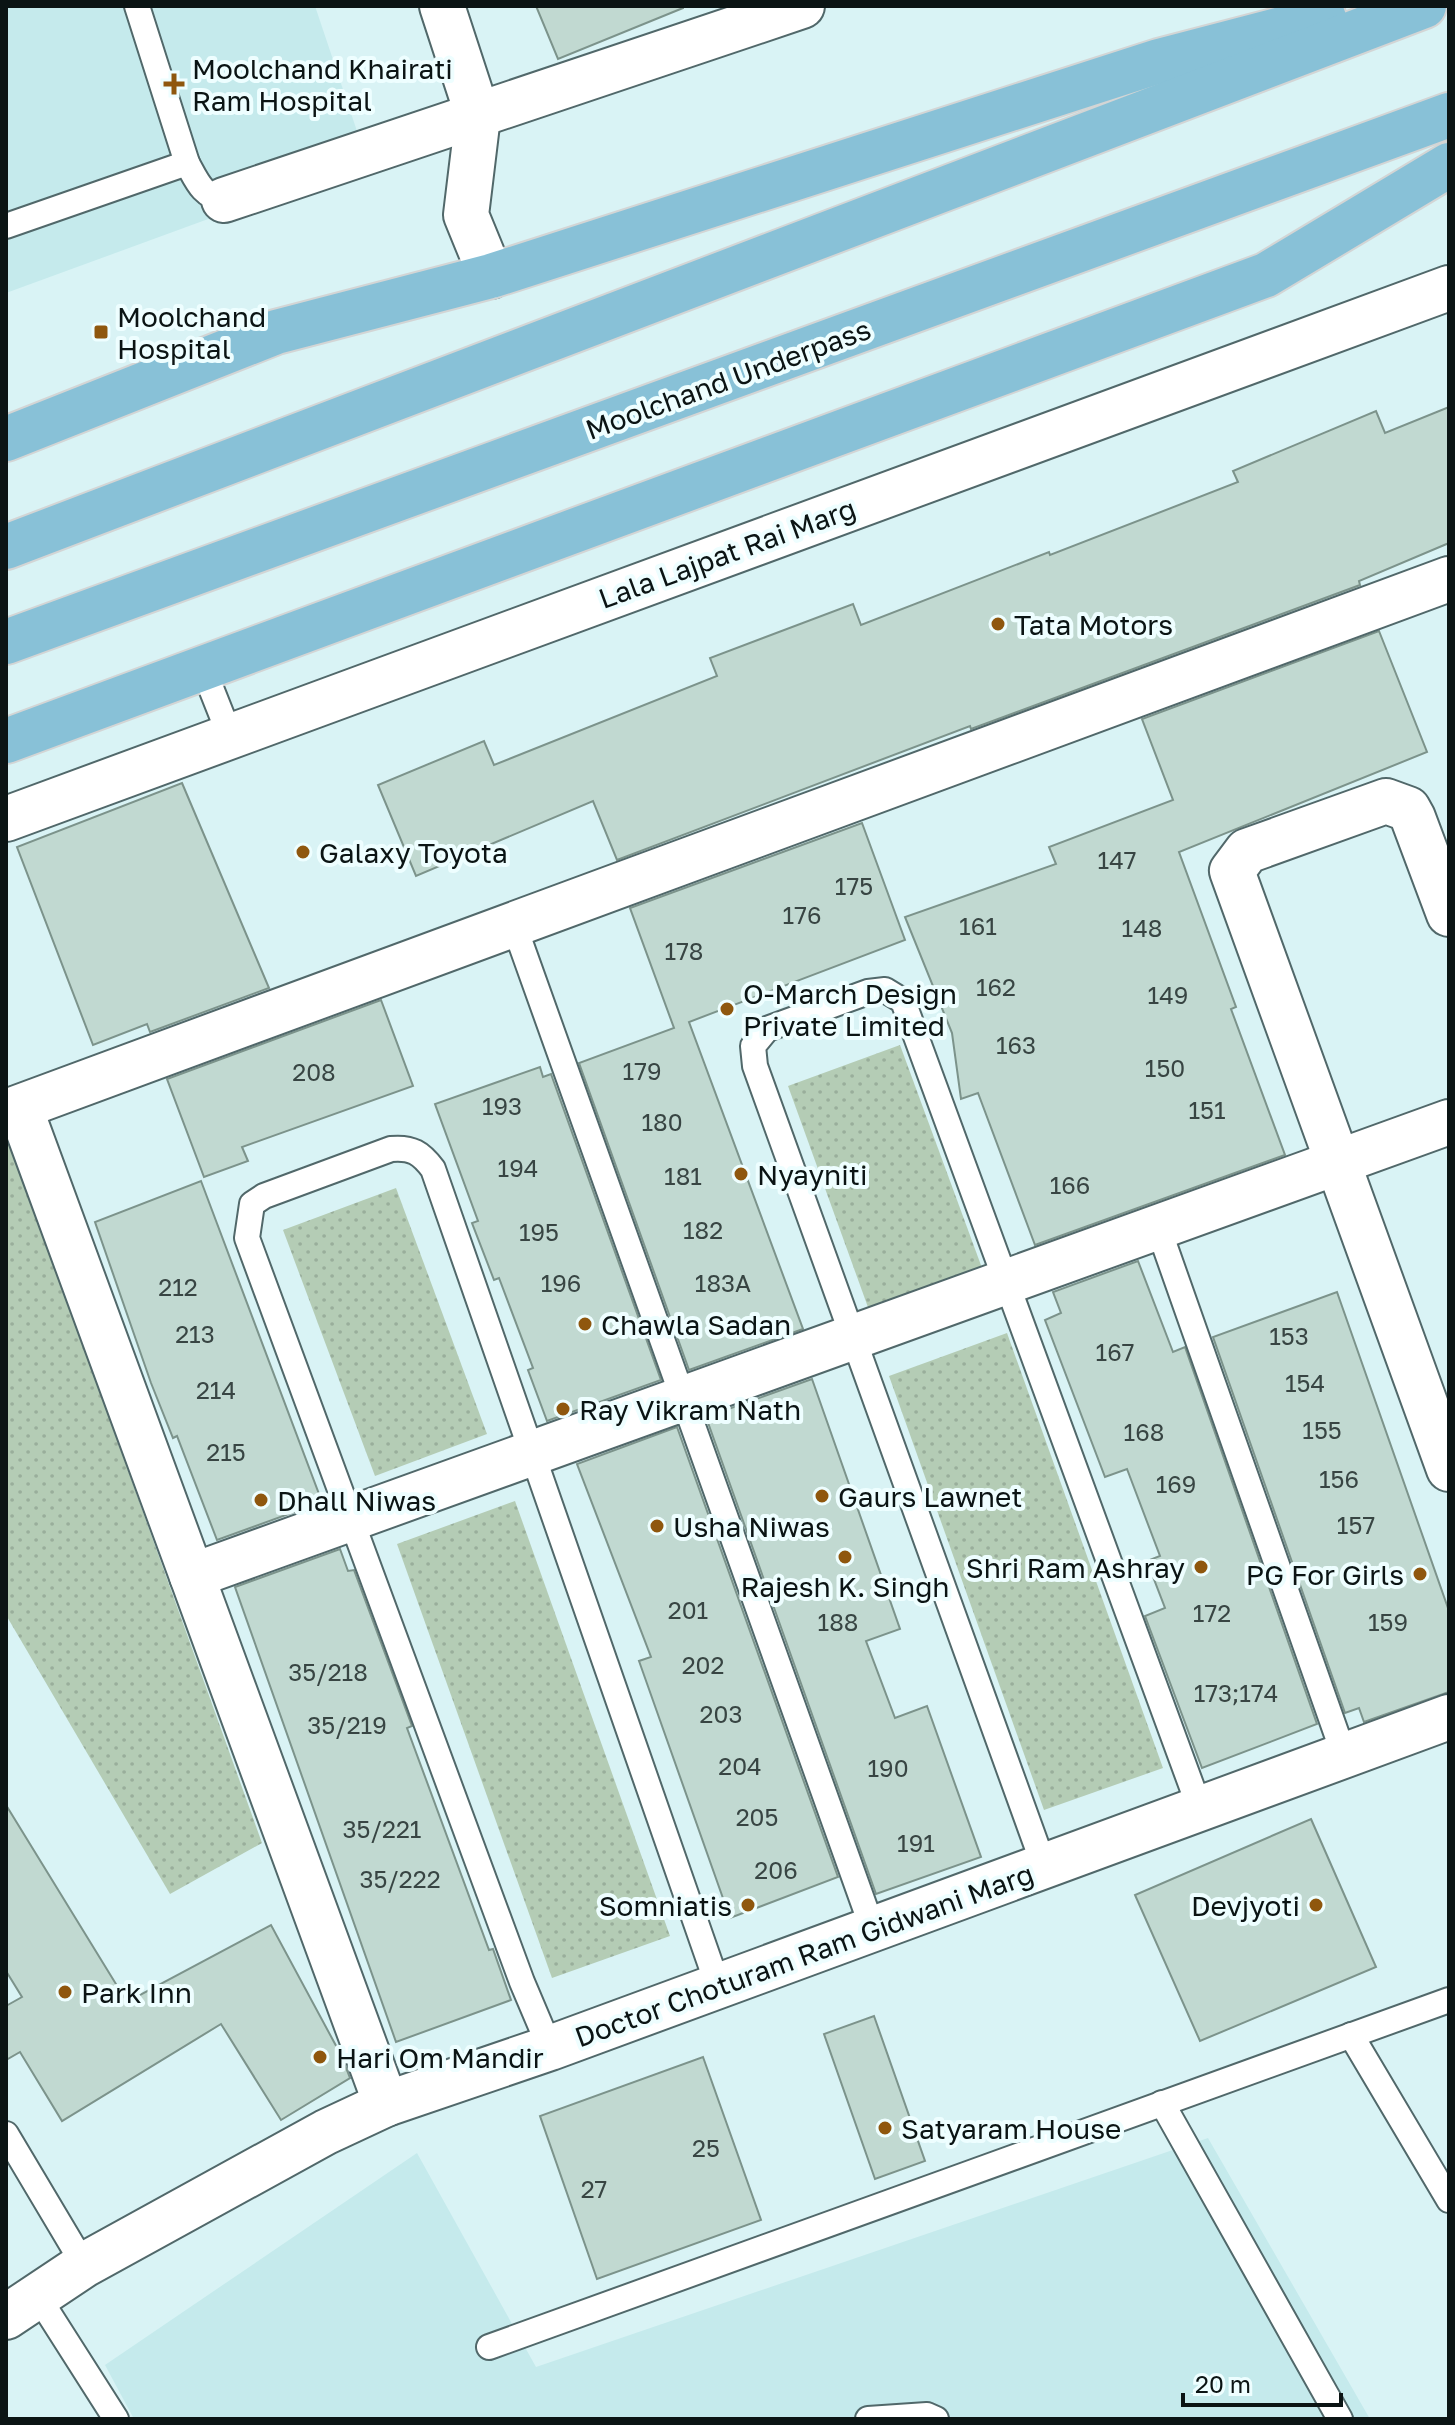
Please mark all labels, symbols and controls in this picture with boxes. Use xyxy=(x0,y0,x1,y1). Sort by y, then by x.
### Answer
place label: Moolchand Khairati Ram Hospital xyxy=(192,52,453,117)
marker: Moolchand Khairati Ram Hospital xyxy=(163,73,185,95)
place label: Moolchand Hospital xyxy=(117,300,266,365)
street label: Moolchand Underpass xyxy=(581,312,875,446)
marker: Moolchand Hospital xyxy=(92,323,110,341)
street label: Lala Lajpat Rai Marg xyxy=(594,491,860,615)
place label: Tata Motors xyxy=(1014,608,1173,641)
marker: Tata Motors xyxy=(989,615,1007,633)
place label: Galaxy Toyota xyxy=(319,836,508,869)
marker: Galaxy Toyota xyxy=(294,843,312,861)
house number: 147 xyxy=(1098,845,1137,874)
house number: 175 xyxy=(835,871,873,900)
house number: 176 xyxy=(783,900,821,929)
house number: 161 xyxy=(959,911,997,940)
house number: 148 xyxy=(1122,913,1162,942)
house number: 178 xyxy=(665,936,704,965)
house number: 162 xyxy=(976,972,1016,1001)
place label: O-March Design Private Limited xyxy=(743,977,957,1042)
house number: 149 xyxy=(1148,980,1188,1009)
marker: O-March Design Private Limited xyxy=(718,1000,736,1018)
house number: 163 xyxy=(996,1030,1036,1059)
house number: 150 xyxy=(1145,1053,1185,1082)
house number: 179 xyxy=(623,1056,661,1085)
house number: 208 xyxy=(292,1057,336,1086)
house number: 193 xyxy=(482,1091,522,1120)
house number: 151 xyxy=(1188,1095,1226,1124)
house number: 180 xyxy=(641,1107,683,1136)
house number: 194 xyxy=(498,1153,538,1182)
place label: Nyayniti xyxy=(757,1158,868,1191)
house number: 181 xyxy=(664,1161,702,1190)
marker: Nyayniti xyxy=(732,1165,750,1183)
house number: 166 xyxy=(1050,1170,1090,1199)
house number: 182 xyxy=(683,1215,723,1244)
house number: 195 xyxy=(519,1217,559,1246)
house number: 196 xyxy=(541,1268,581,1297)
house number: 183A xyxy=(695,1268,751,1297)
house number: 212 xyxy=(158,1272,198,1301)
place label: Chawla Sadan xyxy=(601,1308,791,1341)
marker: Chawla Sadan xyxy=(576,1315,594,1333)
house number: 213 xyxy=(175,1319,215,1348)
house number: 153 xyxy=(1269,1321,1309,1350)
house number: 167 xyxy=(1096,1337,1134,1366)
house number: 154 xyxy=(1285,1368,1325,1397)
house number: 214 xyxy=(196,1375,236,1404)
place label: Ray Vikram Nath xyxy=(579,1393,801,1426)
marker: Ray Vikram Nath xyxy=(554,1400,572,1418)
house number: 155 xyxy=(1302,1415,1342,1444)
house number: 168 xyxy=(1124,1417,1164,1446)
house number: 215 xyxy=(206,1437,246,1466)
house number: 156 xyxy=(1319,1464,1359,1493)
house number: 169 xyxy=(1156,1469,1196,1498)
place label: Gaurs Lawnet xyxy=(838,1480,1022,1513)
place label: Dhall Niwas xyxy=(277,1484,436,1517)
marker: Gaurs Lawnet xyxy=(813,1487,831,1505)
marker: Dhall Niwas xyxy=(252,1491,270,1509)
place label: Usha Niwas xyxy=(673,1510,830,1543)
house number: 157 xyxy=(1337,1510,1375,1539)
marker: Usha Niwas xyxy=(648,1517,666,1535)
marker: Rajesh K. Singh xyxy=(836,1548,854,1566)
place label: Shri Ram Ashray xyxy=(966,1551,1185,1584)
marker: Shri Ram Ashray xyxy=(1192,1558,1210,1576)
place label: PG For Girls xyxy=(1246,1558,1404,1591)
marker: PG For Girls xyxy=(1411,1565,1429,1583)
place label: Rajesh K. Singh xyxy=(740,1570,950,1603)
house number: 201 xyxy=(668,1595,708,1624)
house number: 172 xyxy=(1193,1598,1231,1627)
house number: 188 xyxy=(818,1607,858,1636)
house number: 159 xyxy=(1368,1607,1408,1636)
house number: 202 xyxy=(682,1650,724,1679)
house number: 35/218 xyxy=(288,1657,368,1686)
house number: 173;174 xyxy=(1194,1678,1278,1707)
house number: 203 xyxy=(700,1699,742,1728)
house number: 35/219 xyxy=(307,1710,387,1739)
house number: 204 xyxy=(718,1751,762,1780)
house number: 190 xyxy=(867,1753,909,1782)
house number: 205 xyxy=(736,1802,778,1831)
house number: 35/221 xyxy=(343,1814,421,1843)
house number: 191 xyxy=(897,1828,935,1857)
house number: 206 xyxy=(754,1855,798,1884)
street label: Doctor Choturam Ram Gidwani Marg xyxy=(570,1857,1038,2053)
house number: 35/222 xyxy=(359,1864,441,1893)
place label: Somniatis xyxy=(599,1889,732,1922)
place label: Devjyoti xyxy=(1191,1889,1300,1922)
marker: Somniatis xyxy=(739,1896,757,1914)
marker: Devjyoti xyxy=(1307,1896,1325,1914)
place label: Park Inn xyxy=(81,1976,192,2009)
marker: Park Inn xyxy=(56,1983,74,2001)
place label: Hari Om Mandir xyxy=(336,2041,544,2074)
marker: Hari Om Mandir xyxy=(311,2048,329,2066)
place label: Satyaram House xyxy=(901,2112,1121,2145)
marker: Satyaram House xyxy=(876,2119,894,2137)
house number: 25 xyxy=(692,2133,720,2162)
house number: 27 xyxy=(581,2174,607,2203)
scale bar xyxy=(1183,2357,1341,2407)
text: 20 m xyxy=(1195,2369,1251,2398)

